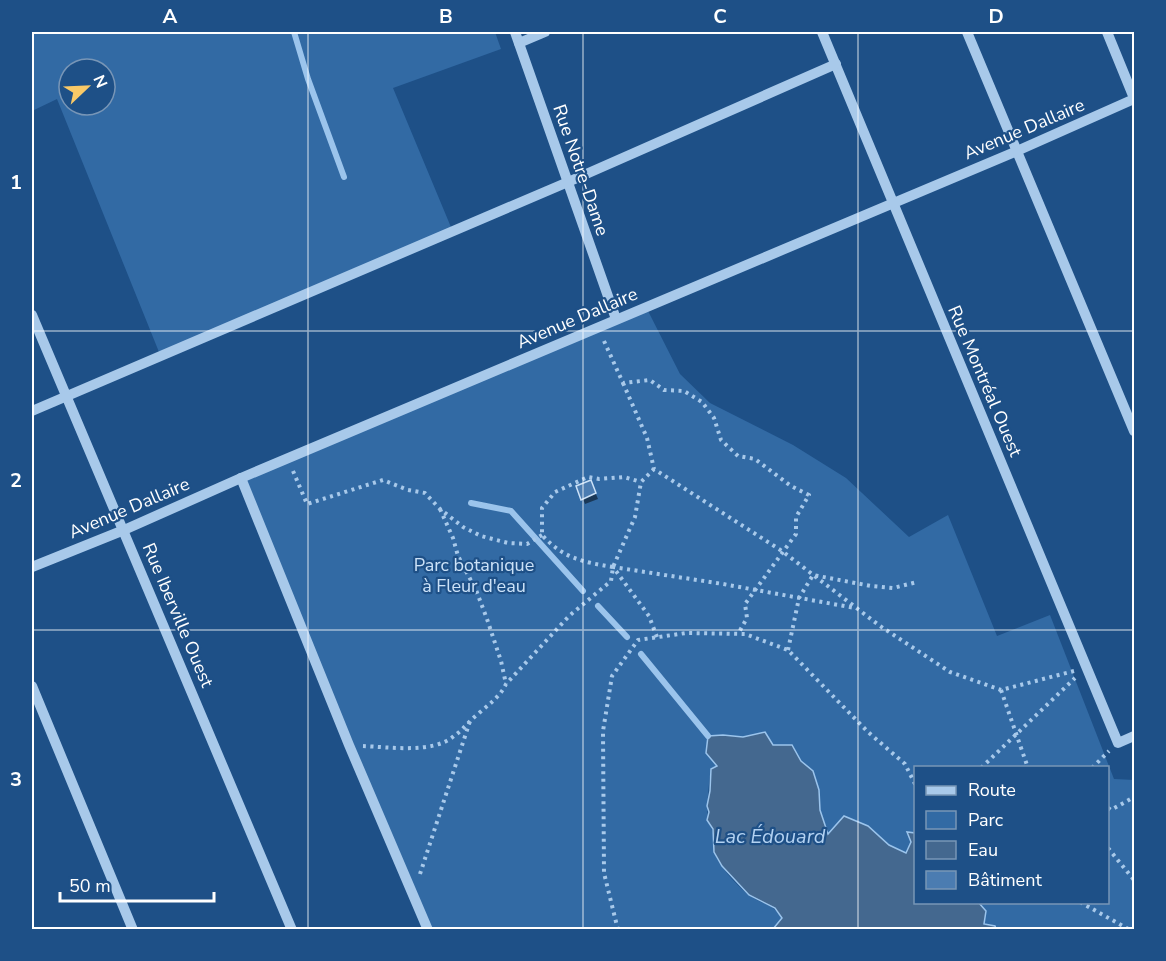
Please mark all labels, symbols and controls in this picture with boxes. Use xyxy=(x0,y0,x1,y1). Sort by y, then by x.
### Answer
text: A xyxy=(163,3,178,30)
text: B xyxy=(439,3,453,30)
text: C xyxy=(713,3,727,30)
text: D xyxy=(988,3,1004,30)
north arrow xyxy=(57,57,117,117)
text: N xyxy=(87,72,112,91)
street label: Avenue Dallaire xyxy=(960,93,1088,165)
street label: Rue Notre-Dame xyxy=(547,101,615,239)
text: 1 xyxy=(10,169,22,196)
street label: Avenue Dallaire xyxy=(513,282,641,354)
street label: Rue Montréal Ouest xyxy=(942,302,1028,461)
text: 2 xyxy=(10,467,22,494)
street label: Avenue Dallaire xyxy=(65,472,193,544)
street label: Rue Iberville Ouest xyxy=(137,539,220,691)
park label: Parc botanique à Fleur d'eau xyxy=(414,553,534,598)
text: 3 xyxy=(10,766,22,793)
legend xyxy=(914,766,1109,904)
text: Route xyxy=(968,778,1016,802)
text: Parc xyxy=(968,808,1003,832)
water label: Lac Édouard xyxy=(715,823,826,850)
text: Eau xyxy=(968,838,998,862)
scale bar xyxy=(60,865,214,903)
text: Bâtiment xyxy=(968,868,1042,892)
text: 50 m xyxy=(69,874,111,898)

